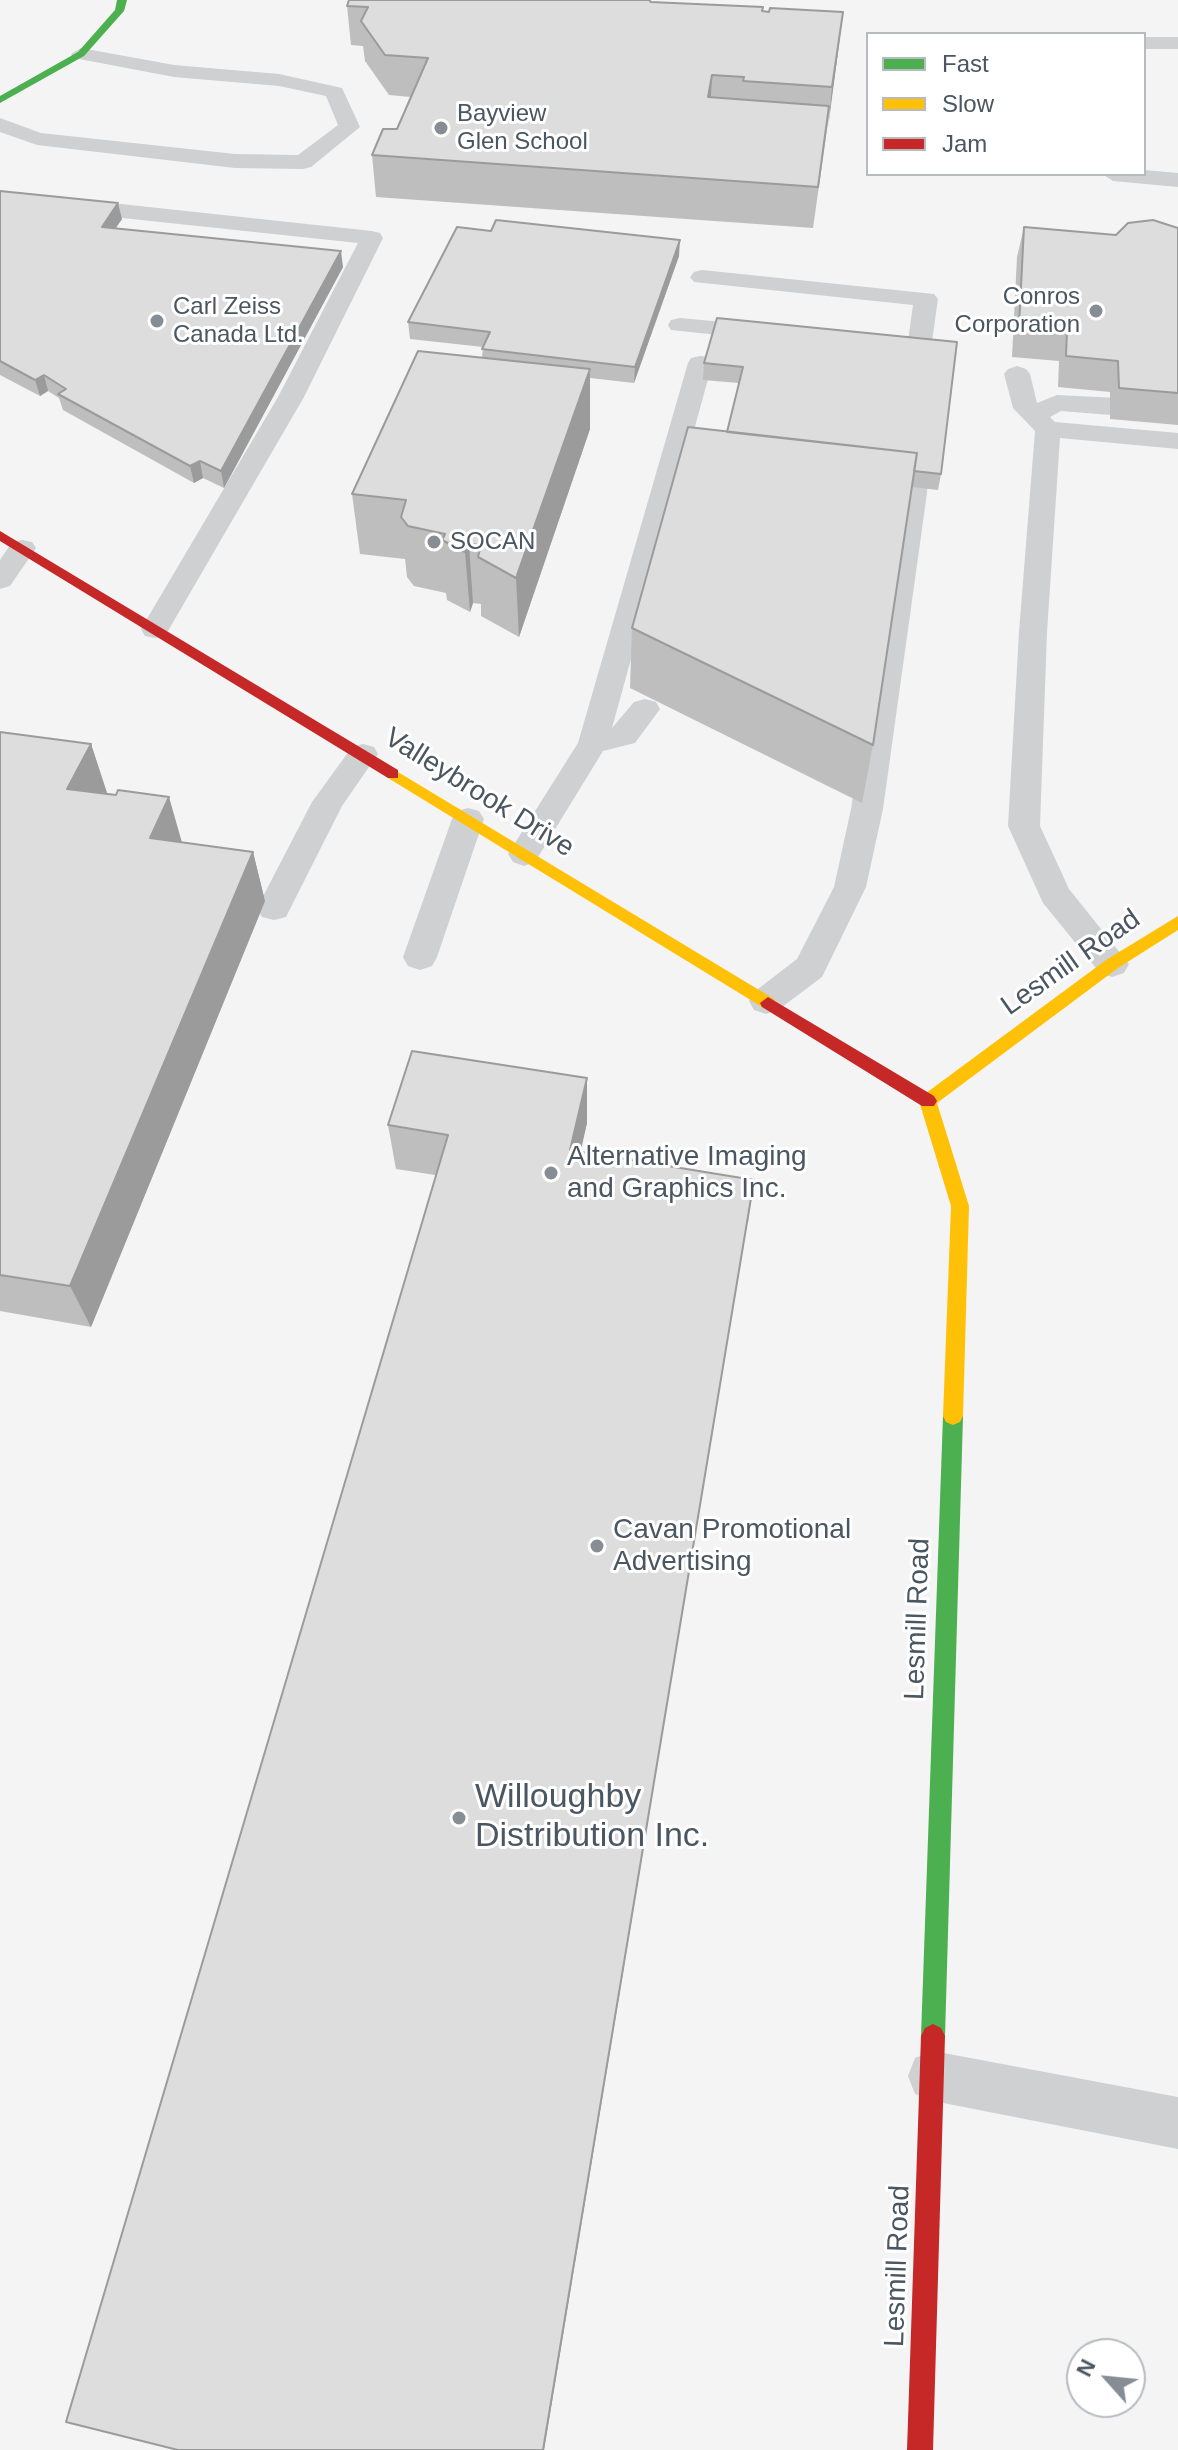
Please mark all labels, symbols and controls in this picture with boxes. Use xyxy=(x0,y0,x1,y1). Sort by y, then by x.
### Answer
legend xyxy=(866,32,1146,176)
text: Fast xyxy=(942,50,989,77)
text: Slow xyxy=(942,90,994,117)
place label: Bayview Glen School xyxy=(457,100,588,156)
marker: Bayview Glen School xyxy=(432,119,450,137)
text: Jam xyxy=(942,130,987,157)
place label: Conros Corporation xyxy=(955,283,1080,339)
place label: Carl Zeiss Canada Ltd. xyxy=(173,293,304,349)
marker: Conros Corporation xyxy=(1087,302,1105,320)
marker: Carl Zeiss Canada Ltd. xyxy=(148,312,166,330)
place label: SOCAN xyxy=(450,528,535,556)
marker: SOCAN xyxy=(425,533,443,551)
street label: Valleybrook Drive xyxy=(378,721,580,865)
street label: Lesmill Road xyxy=(995,903,1147,1023)
place label: Alternative Imaging and Graphics Inc. xyxy=(567,1140,807,1206)
marker: Alternative Imaging and Graphics Inc. xyxy=(542,1164,560,1182)
place label: Cavan Promotional Advertising xyxy=(613,1513,851,1579)
marker: Cavan Promotional Advertising xyxy=(588,1537,606,1555)
street label: Lesmill Road xyxy=(898,1538,938,1700)
place label: Willoughby Distribution Inc. xyxy=(475,1778,709,1858)
marker: Willoughby Distribution Inc. xyxy=(450,1809,468,1827)
street label: Lesmill Road xyxy=(878,2185,918,2347)
north arrow xyxy=(1066,2338,1146,2418)
text: N xyxy=(1071,2355,1101,2381)

